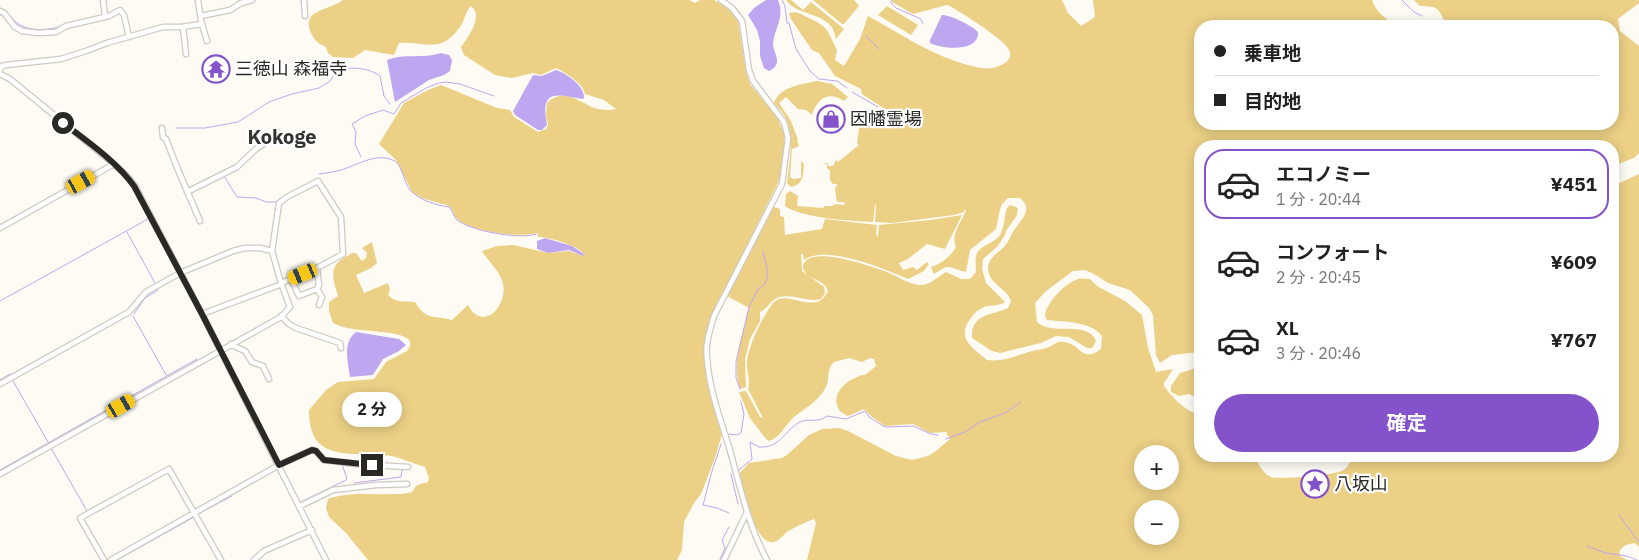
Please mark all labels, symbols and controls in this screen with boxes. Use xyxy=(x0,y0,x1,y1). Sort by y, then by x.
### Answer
text: 乗車地 xyxy=(1244,41,1301,65)
temple icon: 三徳山 森福寺 xyxy=(201,54,231,84)
place label: 三徳山 森福寺 xyxy=(235,57,347,80)
text: 目的地 xyxy=(1244,89,1301,113)
shop icon: 因幡霊場 xyxy=(816,104,846,134)
place label: 因幡霊場 xyxy=(850,107,922,130)
route start xyxy=(52,112,74,134)
district label: Kokoge xyxy=(247,123,317,150)
icon: car xyxy=(1216,162,1261,207)
text: エコノミー xyxy=(1276,162,1371,186)
car xyxy=(64,168,97,196)
text: ¥451 xyxy=(1550,172,1597,196)
text: 1 分 · 20:44 xyxy=(1276,189,1361,209)
icon: car xyxy=(1216,240,1261,285)
text: コンフォート xyxy=(1276,240,1389,264)
text: ¥609 xyxy=(1550,250,1597,274)
car xyxy=(286,261,319,287)
text: 2 分 · 20:45 xyxy=(1276,267,1361,287)
text: XL xyxy=(1276,316,1299,340)
icon: car xyxy=(1216,318,1261,363)
text: ¥767 xyxy=(1550,328,1597,352)
text: 3 分 · 20:46 xyxy=(1276,343,1361,363)
car xyxy=(104,392,137,420)
callout: 2 分 xyxy=(342,392,402,428)
button: 確定 xyxy=(1214,394,1599,452)
text: 2 分 xyxy=(357,399,387,419)
map controls xyxy=(1134,445,1179,545)
button: + xyxy=(1134,445,1179,490)
route end xyxy=(361,454,383,476)
place icon: 八坂山 xyxy=(1300,469,1330,499)
place label: 八坂山 xyxy=(1334,472,1388,495)
button: − xyxy=(1134,500,1179,545)

